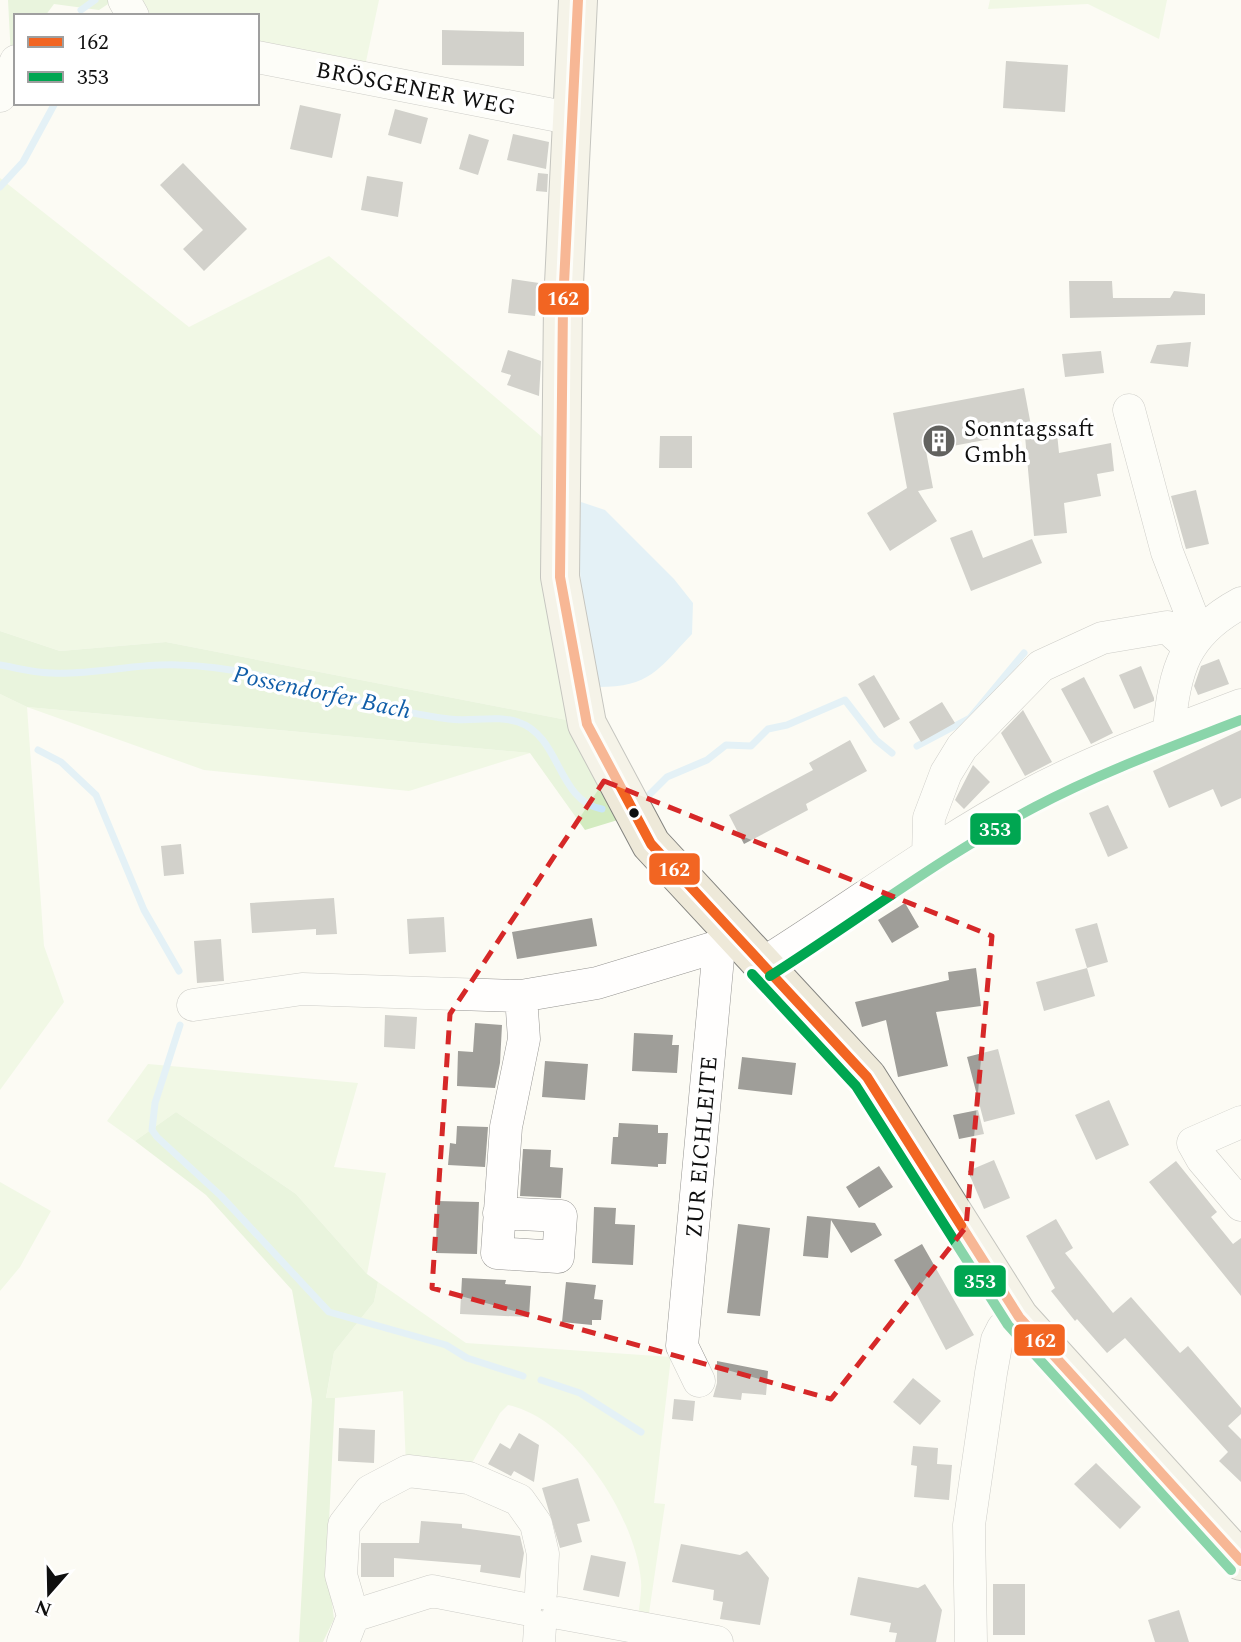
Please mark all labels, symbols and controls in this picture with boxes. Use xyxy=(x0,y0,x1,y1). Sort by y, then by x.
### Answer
legend xyxy=(14,14,259,105)
text: 162 xyxy=(77,27,109,59)
street label: BRÖSGENER WEG xyxy=(313,53,519,126)
text: 353 xyxy=(77,62,109,94)
line badge: 162 xyxy=(537,282,590,316)
text: 162 xyxy=(547,285,579,314)
place label: Sonntagssaft Gmbh xyxy=(964,412,1094,473)
building icon: Sonntagssaft Gmbh xyxy=(920,422,958,460)
water label: Possendorfer Bach xyxy=(230,657,414,729)
unlabelled marker xyxy=(627,806,641,820)
line badge: 353 xyxy=(969,812,1022,846)
text: 353 xyxy=(979,816,1011,845)
line badge: 162 xyxy=(648,852,701,886)
text: 162 xyxy=(658,856,690,885)
street label: ZUR EICHLEITE xyxy=(677,1055,728,1239)
line badge: 353 xyxy=(953,1264,1007,1298)
text: 353 xyxy=(964,1268,996,1297)
line badge: 162 xyxy=(1013,1323,1066,1357)
text: 162 xyxy=(1024,1327,1056,1356)
north arrow xyxy=(14,1558,84,1628)
text: N xyxy=(31,1591,56,1624)

